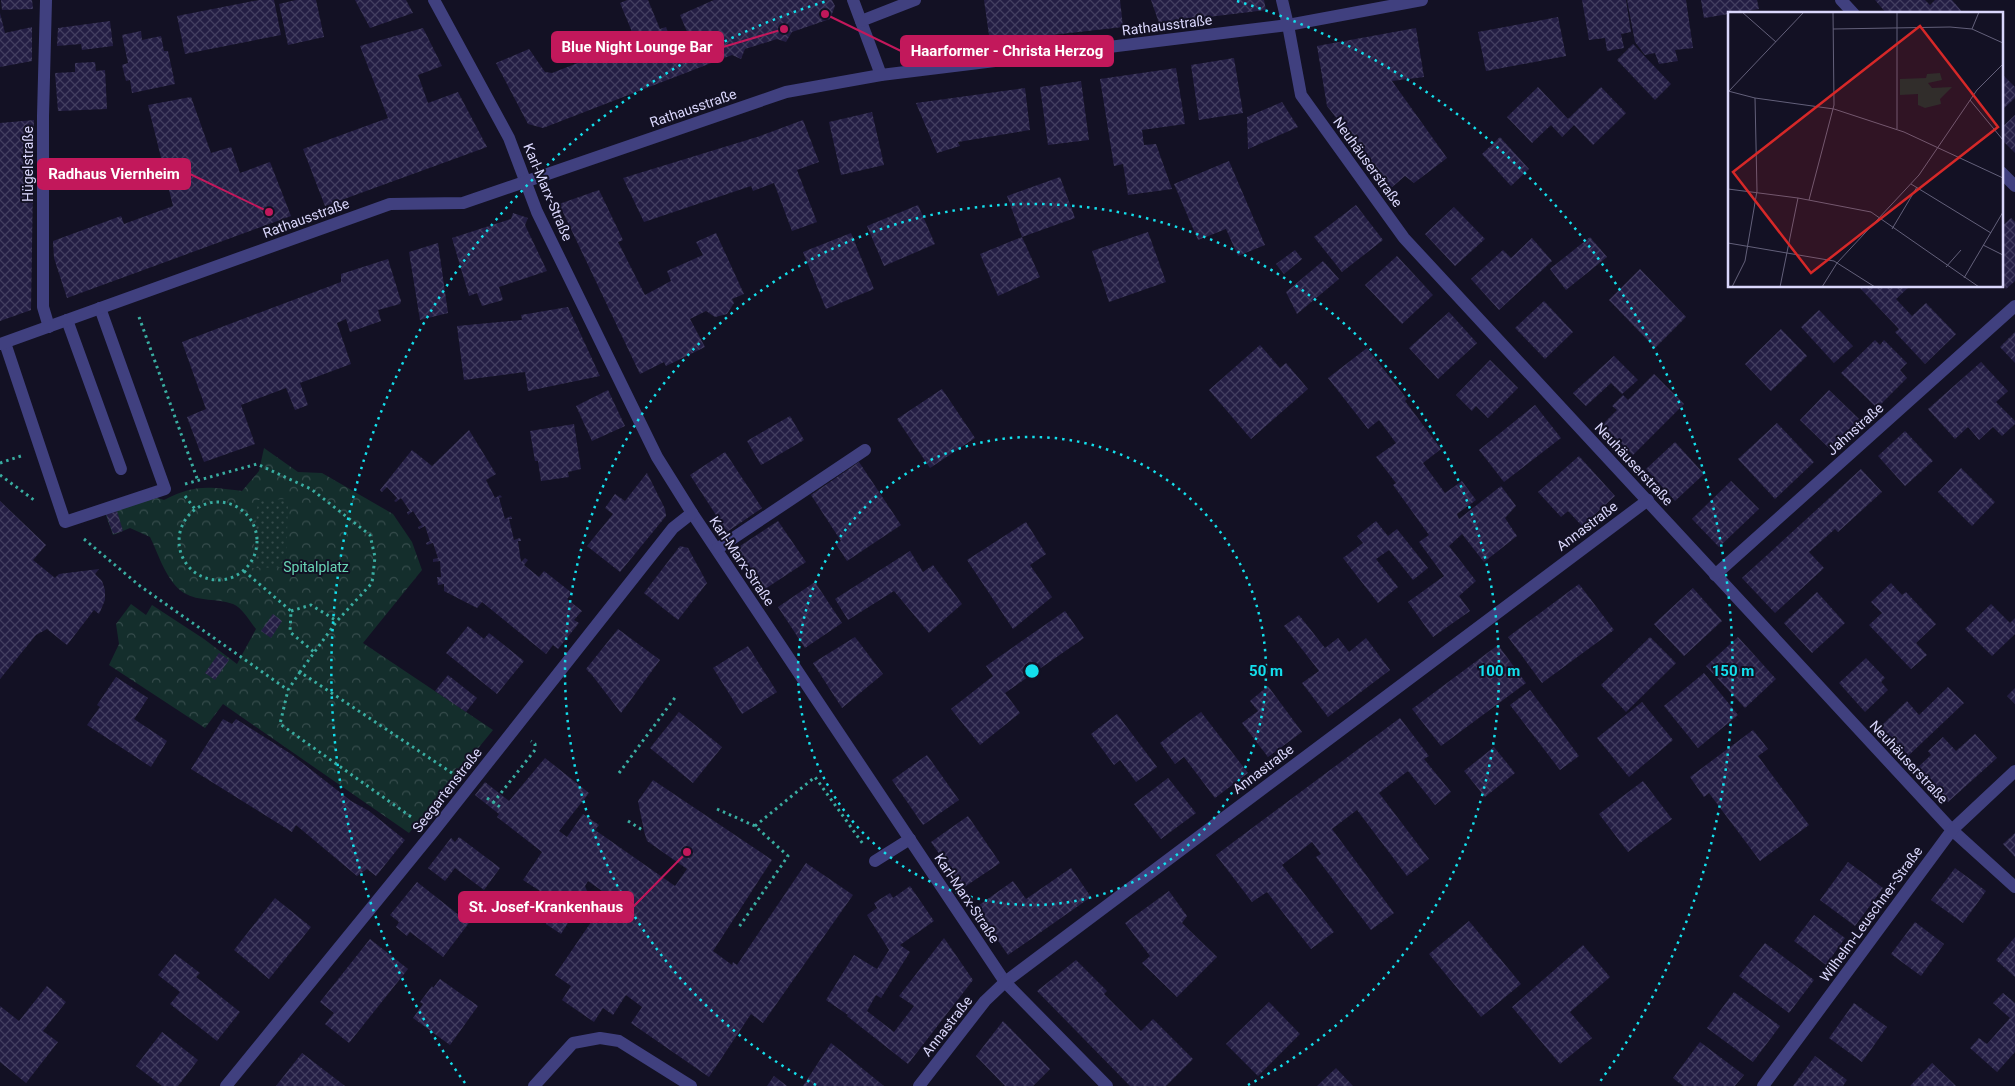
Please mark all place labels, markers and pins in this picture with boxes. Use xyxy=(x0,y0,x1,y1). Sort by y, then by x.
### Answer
callout: Blue Night Lounge Bar xyxy=(552,32,723,62)
callout: Haarformer - Christa Herzog xyxy=(901,36,1113,66)
callout: Radhaus Viernheim xyxy=(38,159,190,189)
centre of rings xyxy=(1023,662,1041,680)
callout: St. Josef-Krankenhaus xyxy=(459,892,633,922)

